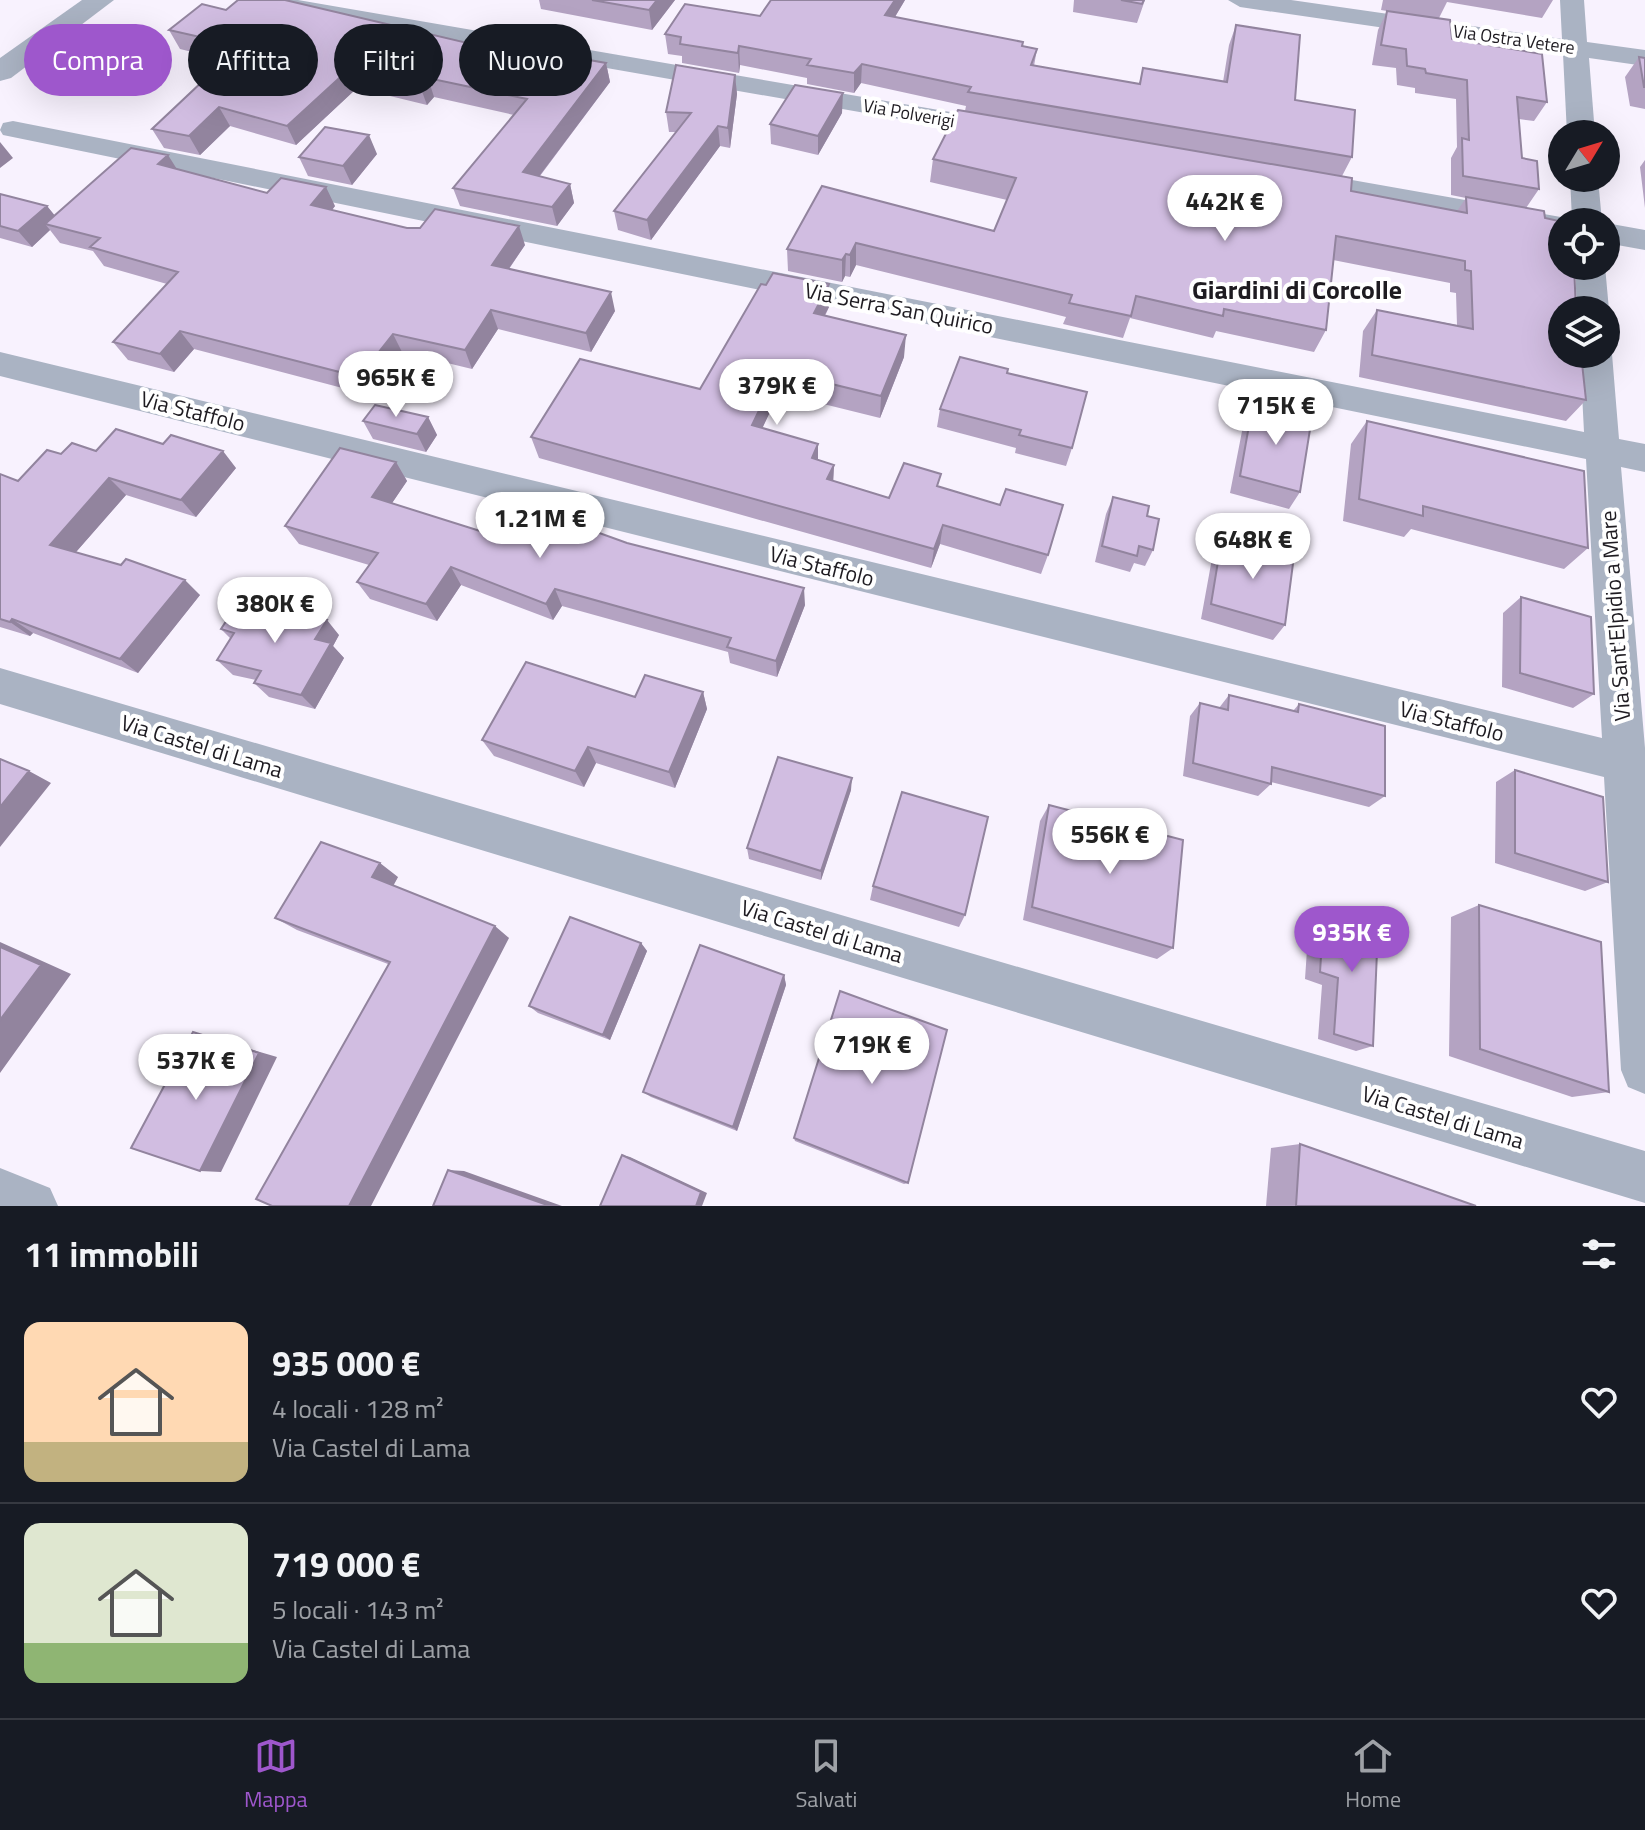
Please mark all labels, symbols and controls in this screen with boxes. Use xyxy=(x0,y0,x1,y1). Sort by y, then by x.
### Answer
street label: Via Ostra Vetere xyxy=(1451,17,1577,61)
chip: Compra xyxy=(24,24,172,96)
chip: Affitta xyxy=(188,24,318,96)
chip: Filtri xyxy=(334,24,443,96)
chip: Nuovo xyxy=(459,24,592,96)
street label: Via Polverigi xyxy=(861,92,957,134)
north arrow xyxy=(1548,120,1620,192)
map controls xyxy=(1548,120,1620,368)
pin: 442K € xyxy=(1160,175,1290,243)
text: 442K € xyxy=(1185,181,1265,220)
button: locate xyxy=(1548,208,1620,280)
district label: Giardini di Corcolle xyxy=(1192,270,1402,309)
street label: Via Serra San Quirico xyxy=(802,273,996,343)
button: layers xyxy=(1548,296,1620,368)
pin: 965K € xyxy=(331,351,461,419)
text: 965K € xyxy=(356,357,436,396)
pin: 379K € xyxy=(712,359,842,427)
text: 379K € xyxy=(737,365,817,404)
pin: 715K € xyxy=(1211,379,1341,447)
street label: Via Staffolo xyxy=(137,382,249,440)
text: 715K € xyxy=(1236,385,1316,424)
pin: 1.21M € xyxy=(466,492,614,560)
text: 1.21M € xyxy=(494,498,586,537)
street label: Via Sant'Elpidio a Mare xyxy=(1591,510,1639,722)
pin: 648K € xyxy=(1188,513,1318,581)
text: 648K € xyxy=(1213,519,1293,558)
street label: Via Staffolo xyxy=(766,537,878,595)
pin: 380K € xyxy=(210,577,340,645)
text: 380K € xyxy=(235,583,315,622)
street label: Via Staffolo xyxy=(1396,692,1508,750)
street label: Via Castel di Lama xyxy=(117,705,287,787)
pin: 556K € xyxy=(1045,808,1175,876)
text: 556K € xyxy=(1070,814,1150,853)
street label: Via Castel di Lama xyxy=(737,890,907,972)
pin: 935K € xyxy=(1287,906,1417,974)
text: 935K € xyxy=(1312,912,1392,951)
pin: 719K € xyxy=(807,1018,937,1086)
text: 719K € xyxy=(832,1024,912,1063)
pin: 537K € xyxy=(131,1034,261,1102)
text: 537K € xyxy=(156,1040,236,1079)
street label: Via Castel di Lama xyxy=(1358,1076,1528,1158)
text: 11 immobili xyxy=(24,1228,199,1280)
icon: filters xyxy=(1577,1232,1621,1276)
text: 935 000 € xyxy=(272,1337,420,1389)
icon: home xyxy=(88,1354,184,1450)
icon: heart xyxy=(1577,1380,1621,1424)
text: 4 locali · 128 m² xyxy=(272,1389,444,1428)
text: Via Castel di Lama xyxy=(272,1428,470,1467)
text: 719 000 € xyxy=(272,1538,420,1590)
icon: home xyxy=(88,1555,184,1651)
icon: heart xyxy=(1577,1581,1621,1625)
text: 5 locali · 143 m² xyxy=(272,1590,444,1629)
text: Via Castel di Lama xyxy=(272,1629,470,1668)
tab: Mappa xyxy=(244,1734,308,1816)
tab: Salvati xyxy=(795,1734,857,1816)
tab: Home xyxy=(1345,1734,1401,1816)

